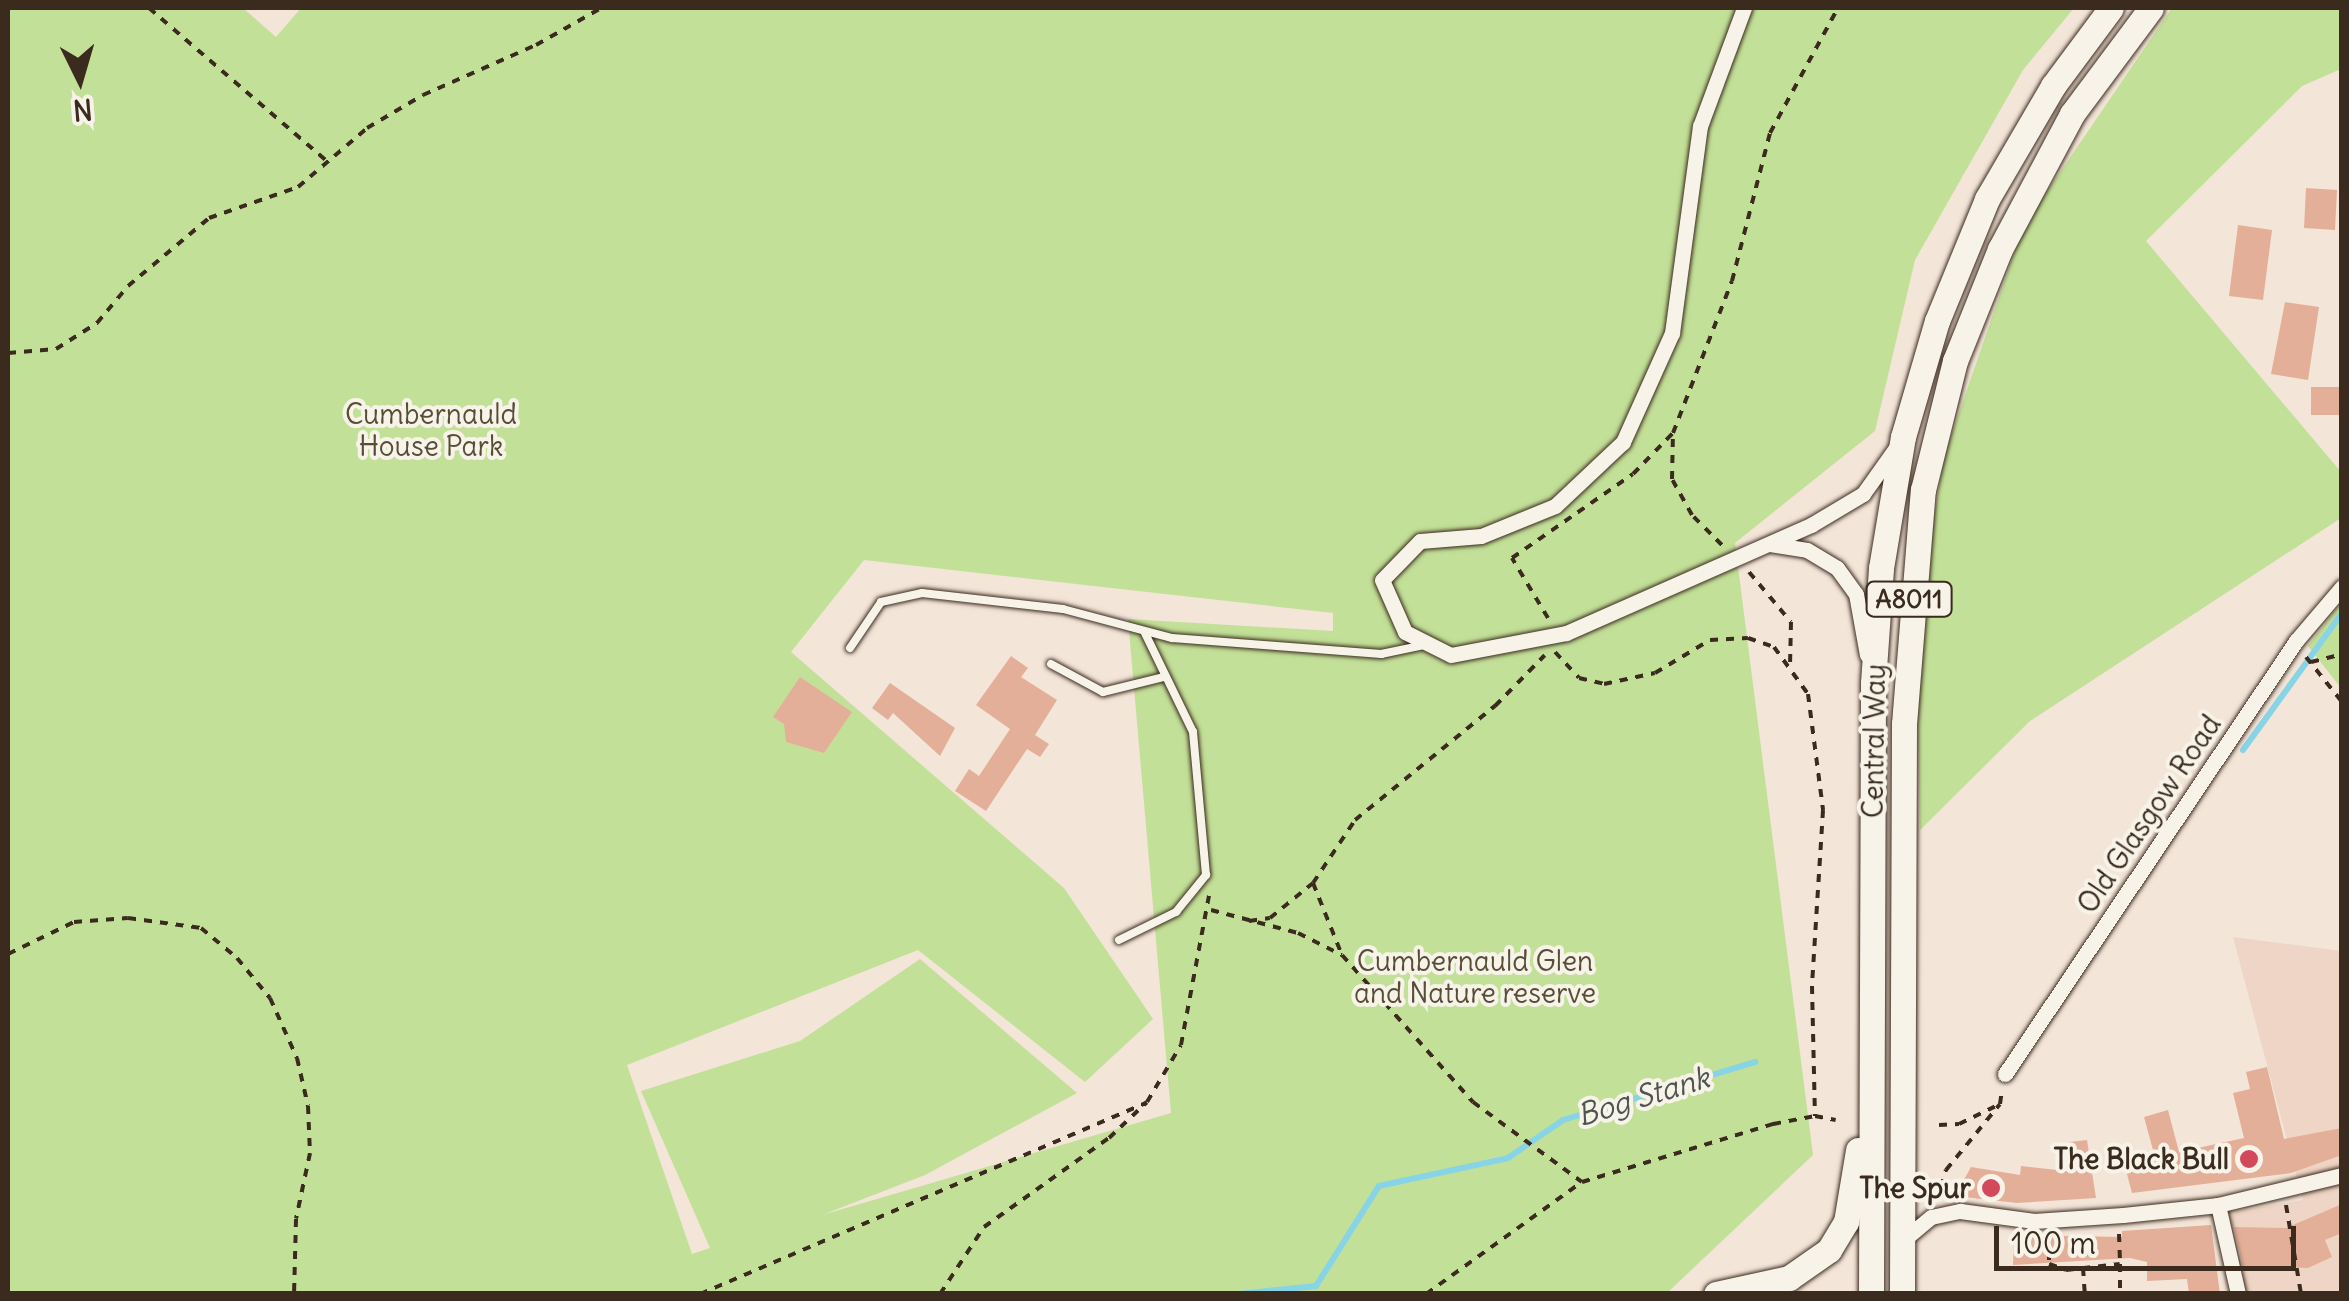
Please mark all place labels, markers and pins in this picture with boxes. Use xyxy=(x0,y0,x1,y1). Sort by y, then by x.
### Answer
place label: The Black Bull xyxy=(2054,1142,2229,1176)
marker: The Black Bull xyxy=(2238,1148,2260,1170)
place label: The Spur xyxy=(1859,1171,1971,1205)
marker: The Spur xyxy=(1980,1177,2002,1199)

